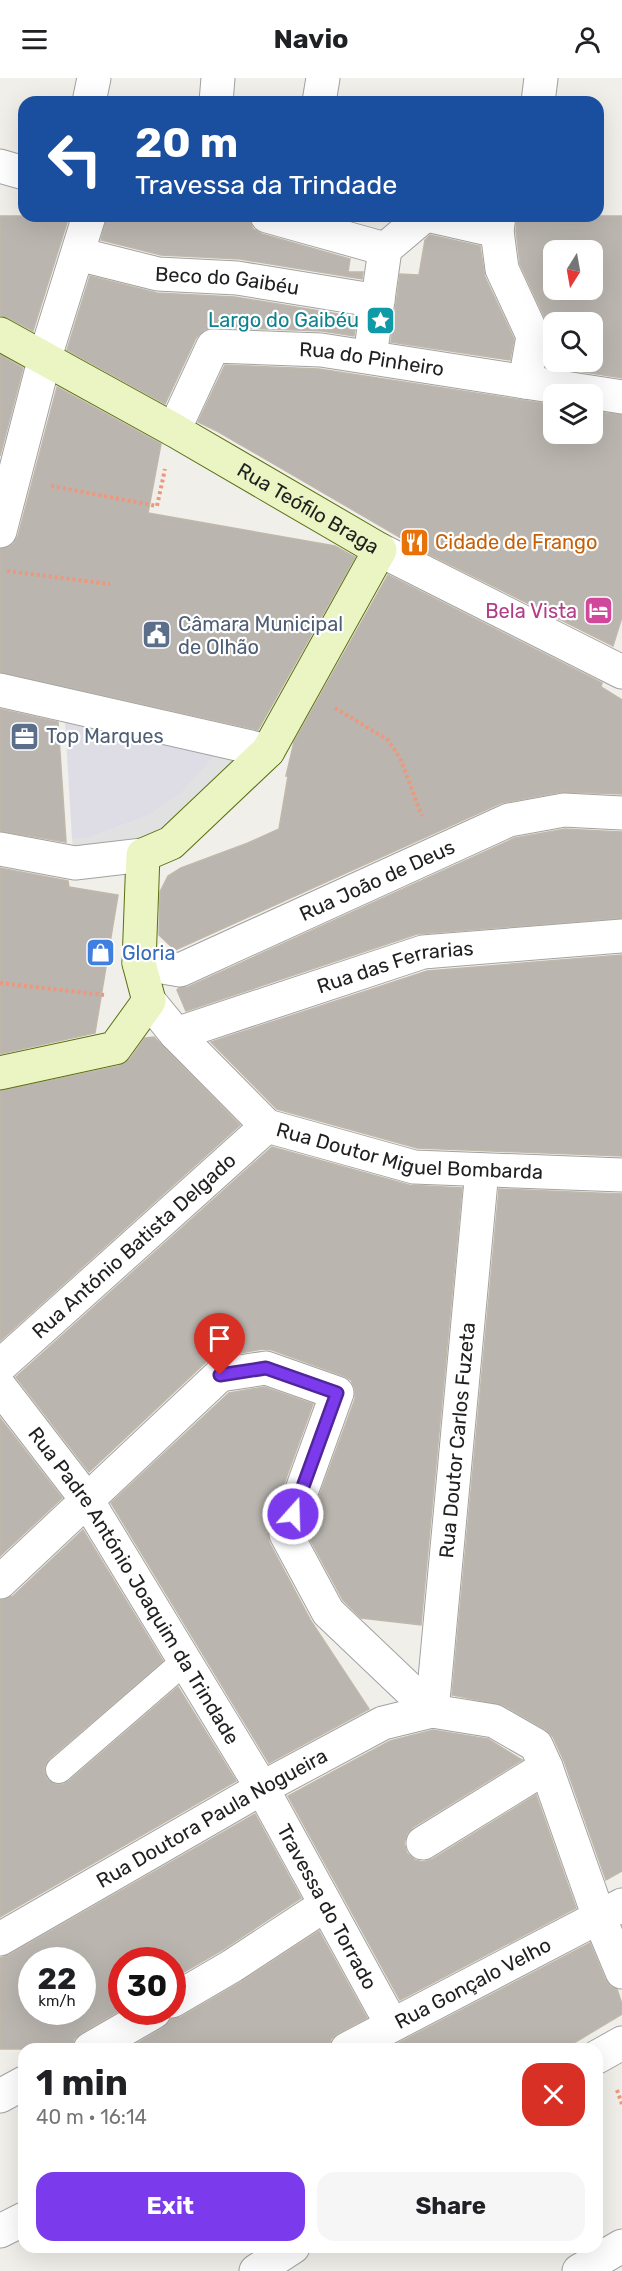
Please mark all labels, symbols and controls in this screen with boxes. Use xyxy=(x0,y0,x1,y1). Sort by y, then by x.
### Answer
icon: menu xyxy=(18,23,51,56)
text: Navio xyxy=(273,23,349,55)
icon: person xyxy=(571,23,604,56)
text: 20 m xyxy=(135,118,238,168)
icon: left xyxy=(36,120,114,198)
text: Travessa da Trindade xyxy=(135,169,397,201)
north arrow xyxy=(543,240,603,300)
map controls xyxy=(543,240,603,444)
street label: Beco do Gaibéu xyxy=(154,262,301,300)
place icon: Largo do Gaibéu xyxy=(364,304,396,336)
place label: Largo do Gaibéu xyxy=(208,308,359,332)
button: search xyxy=(543,312,603,372)
street label: Rua do Pinheiro xyxy=(299,337,446,381)
button: layers xyxy=(543,384,603,444)
street label: Rua Teófilo Braga xyxy=(233,458,383,559)
restaurant icon: Cidade de Frango xyxy=(398,526,430,558)
place label: Cidade de Frango xyxy=(435,530,598,554)
hotel icon: Bela Vista xyxy=(582,595,614,627)
place label: Bela Vista xyxy=(485,599,577,623)
place label: Câmara Municipal de Olhão xyxy=(178,612,343,659)
public building icon: Câmara Municipal de Olhão xyxy=(141,619,173,651)
office icon: Top Marques xyxy=(9,720,41,752)
place label: Top Marques xyxy=(46,724,164,748)
street label: Rua João de Deus xyxy=(296,834,458,926)
street label: Rua das Ferrarias xyxy=(314,936,474,998)
shop icon: Gloria xyxy=(85,937,117,969)
place label: Gloria xyxy=(122,941,175,965)
street label: Rua Doutor Miguel Bombarda xyxy=(274,1117,543,1184)
street label: Rua António Batista Delgado xyxy=(27,1148,241,1343)
pin xyxy=(194,1313,245,1375)
street label: Rua Doutor Carlos Fuzeta xyxy=(434,1321,480,1559)
icon: arrive xyxy=(203,1322,236,1355)
street label: Rua Padre António Joaquim da Trindade xyxy=(23,1422,245,1749)
position arrow xyxy=(261,1482,325,1546)
street label: Rua Doutora Paula Nogueira xyxy=(92,1743,331,1893)
street label: Travessa do Torrado xyxy=(272,1820,382,1994)
street label: Rua Gonçalo Velho xyxy=(391,1932,555,2034)
speed limit sign: 30 xyxy=(108,1947,186,2025)
text: 22 xyxy=(38,1961,77,1997)
text: km/h xyxy=(38,1992,76,2010)
text: 1 min xyxy=(36,2061,128,2104)
button: close xyxy=(522,2063,585,2126)
text: 40 m · 16:14 xyxy=(36,2105,147,2129)
button: Exit xyxy=(36,2172,305,2241)
button: Share xyxy=(317,2172,585,2241)

